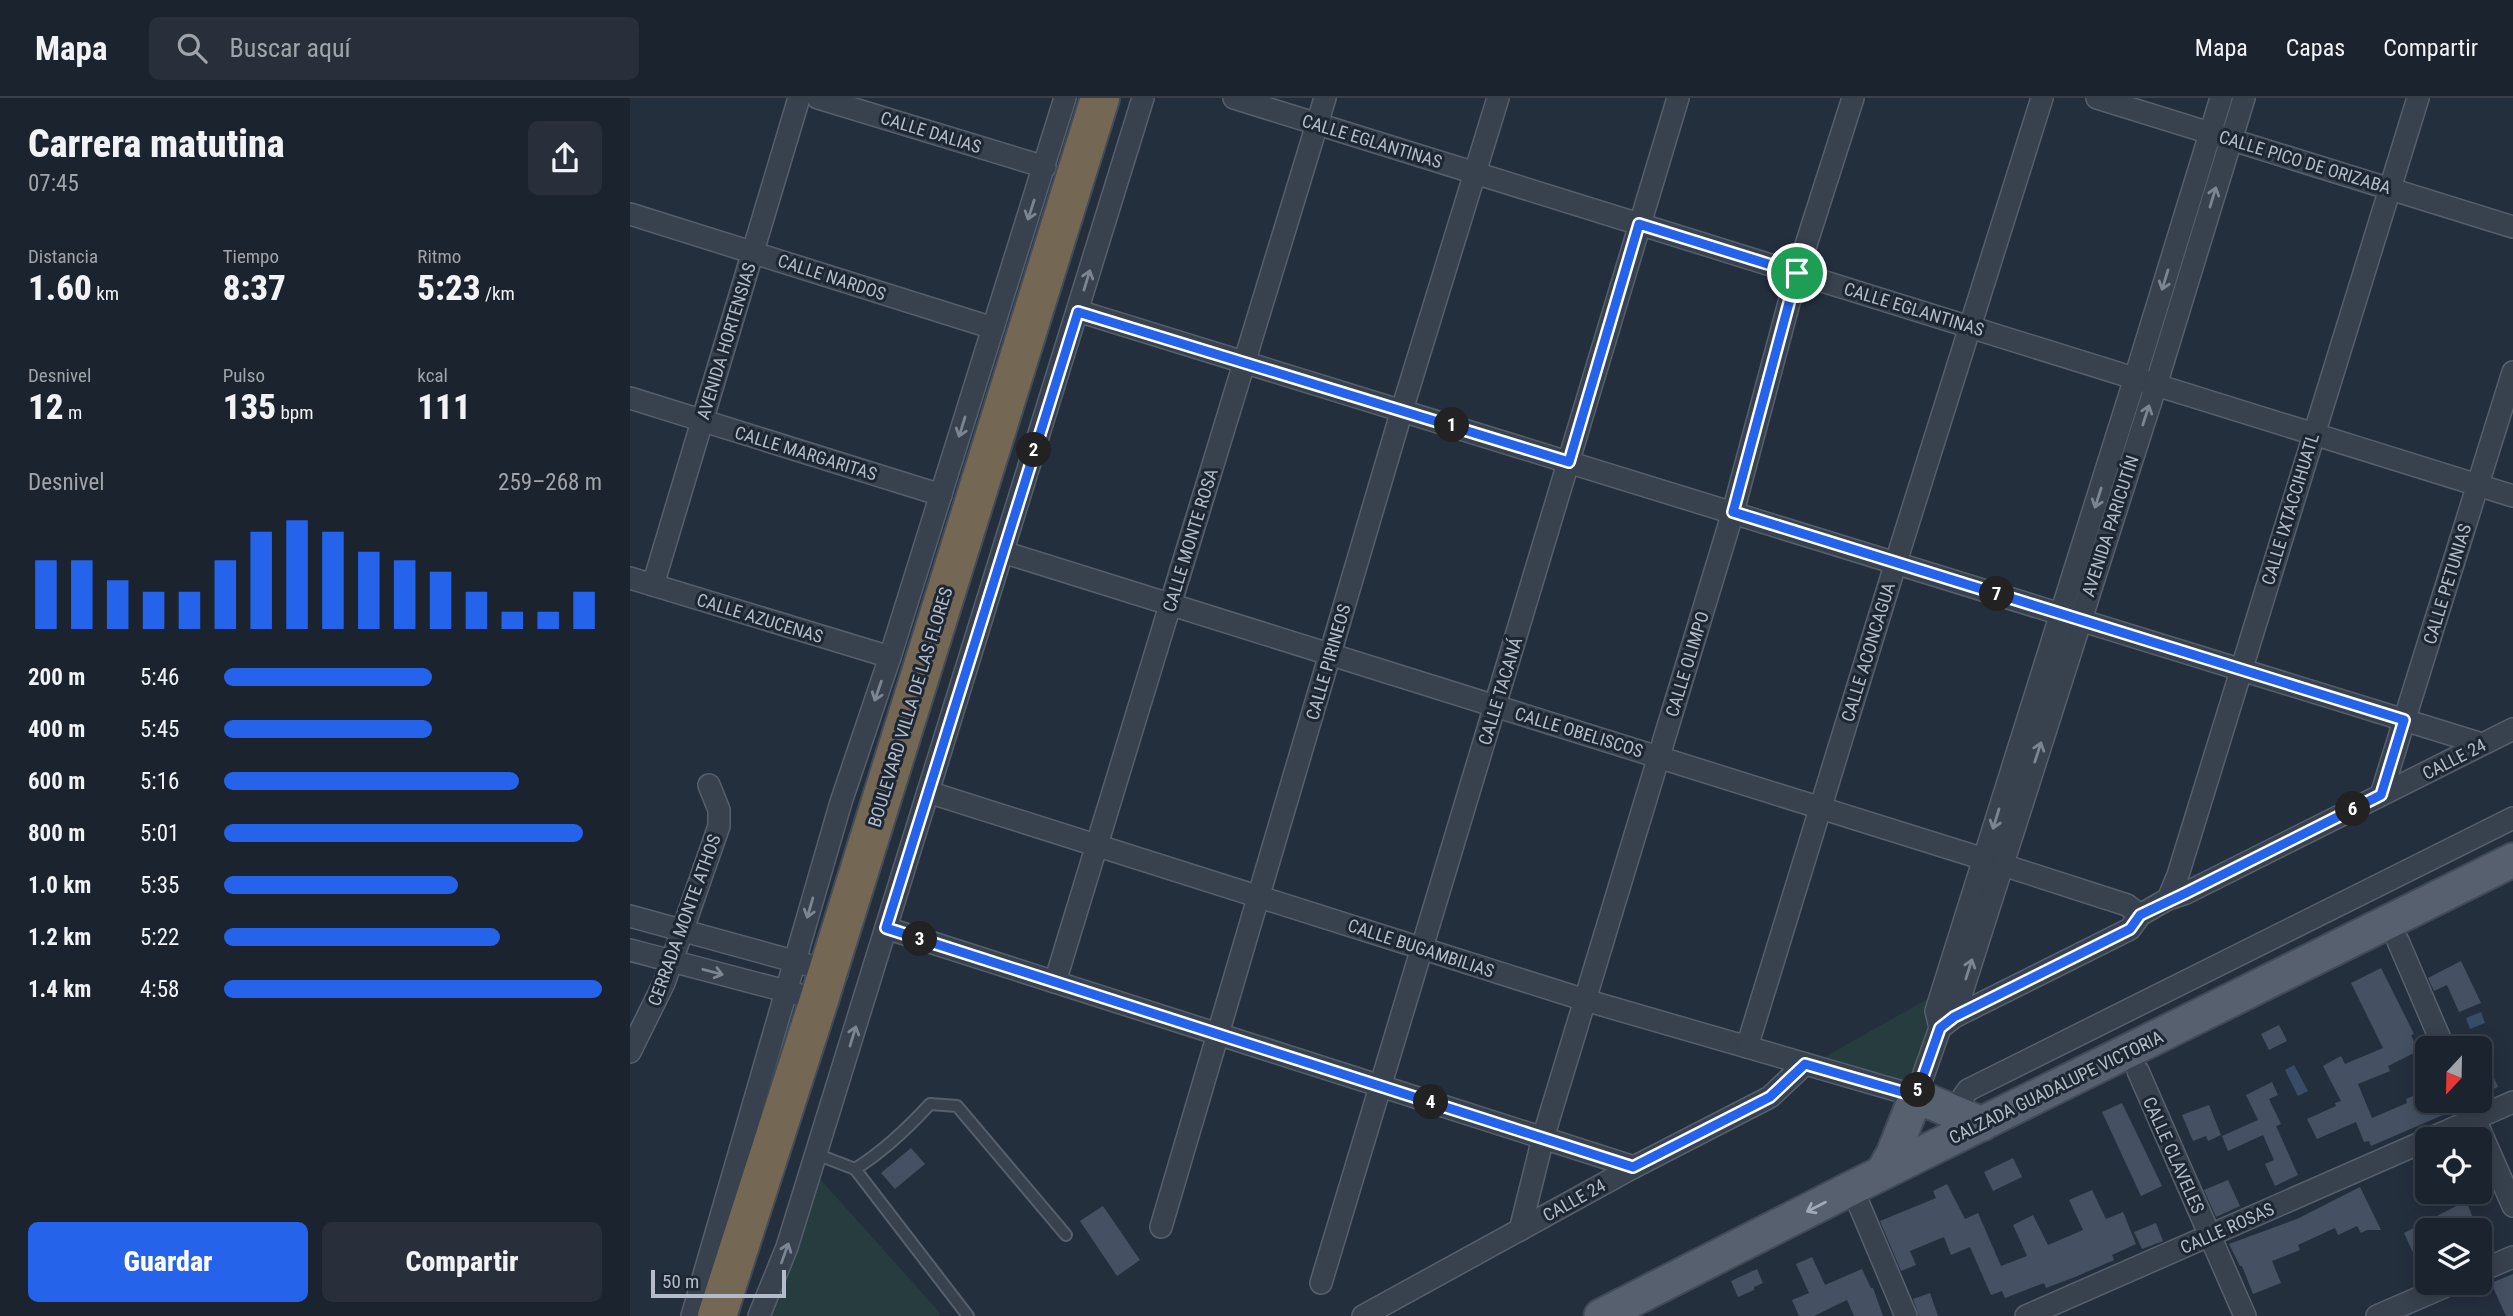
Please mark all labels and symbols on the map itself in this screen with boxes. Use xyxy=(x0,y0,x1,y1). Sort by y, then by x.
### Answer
street label: CALLE DALIAS xyxy=(878,107,984,157)
street label: CALLE EGLANTINAS xyxy=(1299,110,1445,172)
street label: CALLE PICO DE ORIZABA xyxy=(2216,126,2394,198)
one-way arrow xyxy=(2208,187,2221,209)
one-way arrow xyxy=(1023,199,1036,221)
pin xyxy=(1767,243,1827,303)
street label: CALLE NARDOS xyxy=(775,250,889,304)
street label: AVENIDA HORTENSIAS xyxy=(692,260,760,422)
one-way arrow xyxy=(2158,269,2171,291)
one-way arrow xyxy=(1082,270,1095,292)
street label: CALLE EGLANTINAS xyxy=(1841,278,1987,340)
one-way arrow xyxy=(2141,404,2153,426)
pin: 1 xyxy=(1434,408,1470,442)
one-way arrow xyxy=(955,416,968,438)
street label: CALLE MARGARITAS xyxy=(732,421,880,485)
street label: CALLE IXTACCIHUATL xyxy=(2257,430,2323,587)
pin: 2 xyxy=(1016,432,1052,468)
street label: AVENIDA PARICUTÍN xyxy=(2077,453,2143,599)
street label: CALLE MONTE ROSA xyxy=(1158,465,1222,614)
one-way arrow xyxy=(2090,486,2103,508)
street label: CALLE PETUNIAS xyxy=(2419,521,2475,647)
pin: 7 xyxy=(1980,576,2014,612)
street label: CALLE ACONCAGUA xyxy=(1837,579,1899,724)
street label: BOULEVARD VILLA DE LAS FLORES xyxy=(863,585,957,829)
street label: CALLE AZUCENAS xyxy=(694,589,826,647)
street label: CALLE PIRINEOS xyxy=(1301,602,1355,722)
street label: CALLE OLIMPO xyxy=(1661,609,1713,719)
street label: CALLE TACANÁ xyxy=(1474,634,1527,747)
one-way arrow xyxy=(871,679,884,701)
street label: CALLE OBELISCOS xyxy=(1512,702,1646,762)
street label: CALLE 24 xyxy=(2419,734,2489,784)
one-way arrow xyxy=(2033,741,2046,763)
pin: 6 xyxy=(2336,792,2370,826)
one-way arrow xyxy=(1989,808,2002,830)
street label: CERRADA MONTE ATHOS xyxy=(643,831,725,1009)
one-way arrow xyxy=(803,896,816,918)
street label: CALLE BUGAMBILIAS xyxy=(1345,914,1497,982)
pin: 3 xyxy=(902,922,938,956)
one-way arrow xyxy=(1964,958,1977,980)
one-way arrow xyxy=(701,966,723,979)
one-way arrow xyxy=(847,1025,860,1047)
street label: CALZADA GUADALUPE VICTORIA xyxy=(1946,1026,2167,1148)
north arrow xyxy=(2415,1036,2492,1113)
pin: 5 xyxy=(1900,1072,1936,1108)
pin: 4 xyxy=(1414,1084,1448,1119)
street label: CALLE CLAVELES xyxy=(2139,1094,2209,1216)
street label: CALLE 24 xyxy=(1539,1174,1609,1226)
street label: CALLE ROSAS xyxy=(2177,1198,2277,1258)
one-way arrow xyxy=(1806,1200,1826,1214)
one-way arrow xyxy=(779,1242,792,1264)
scale bar xyxy=(651,1267,786,1299)

